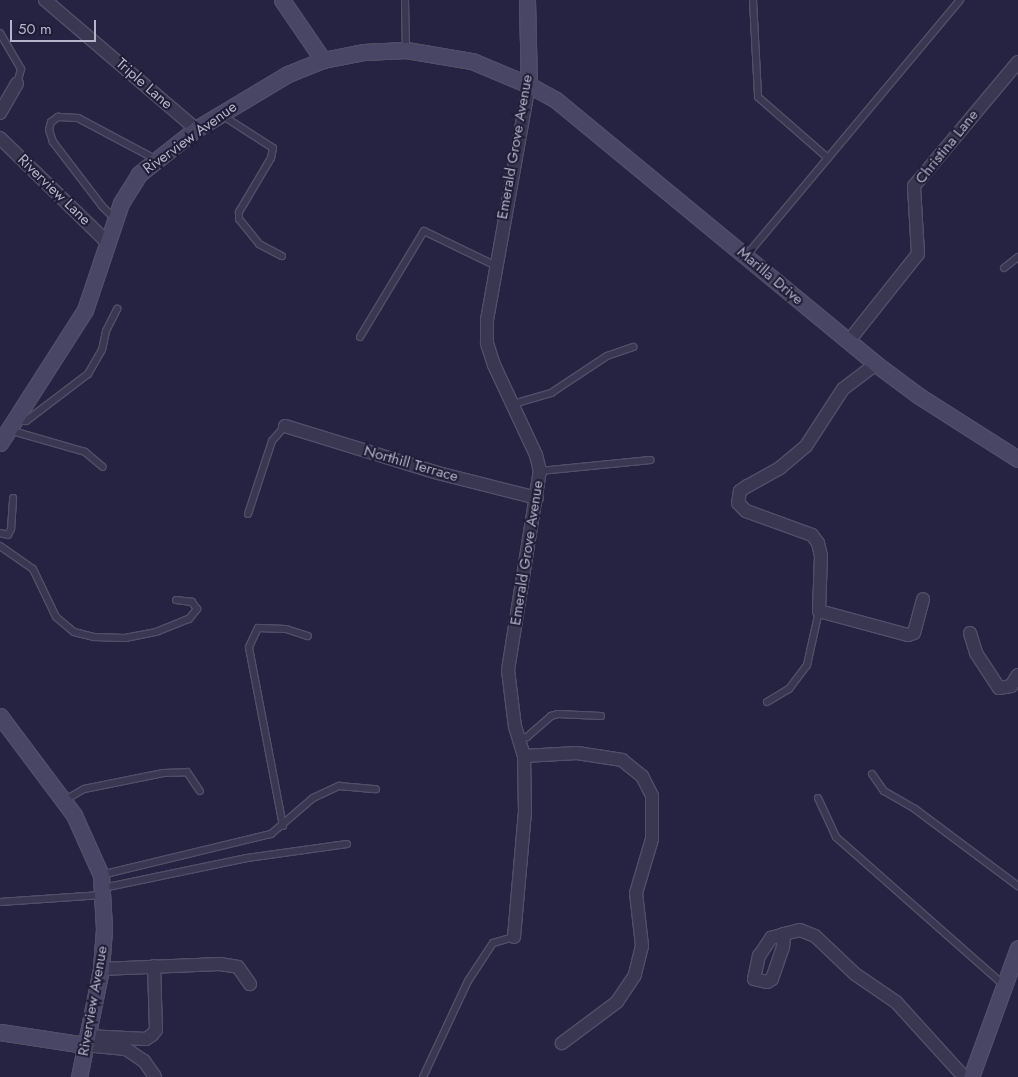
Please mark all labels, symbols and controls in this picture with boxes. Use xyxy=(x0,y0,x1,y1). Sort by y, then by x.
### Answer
scale bar xyxy=(12,10,99,42)
text: 50 m xyxy=(18,18,52,40)
street label: Triple Lane xyxy=(112,55,176,113)
street label: Emerald Grove Avenue xyxy=(493,73,537,221)
street label: Riverview Avenue xyxy=(140,98,240,178)
street label: Christina Lane xyxy=(912,106,982,188)
street label: Riverview Lane xyxy=(14,151,94,229)
street label: Marilla Drive xyxy=(733,243,807,309)
street label: Northill Terrace xyxy=(362,442,460,486)
street label: Emerald Grove Avenue xyxy=(507,479,547,627)
street label: Riverview Avenue xyxy=(74,945,112,1057)

